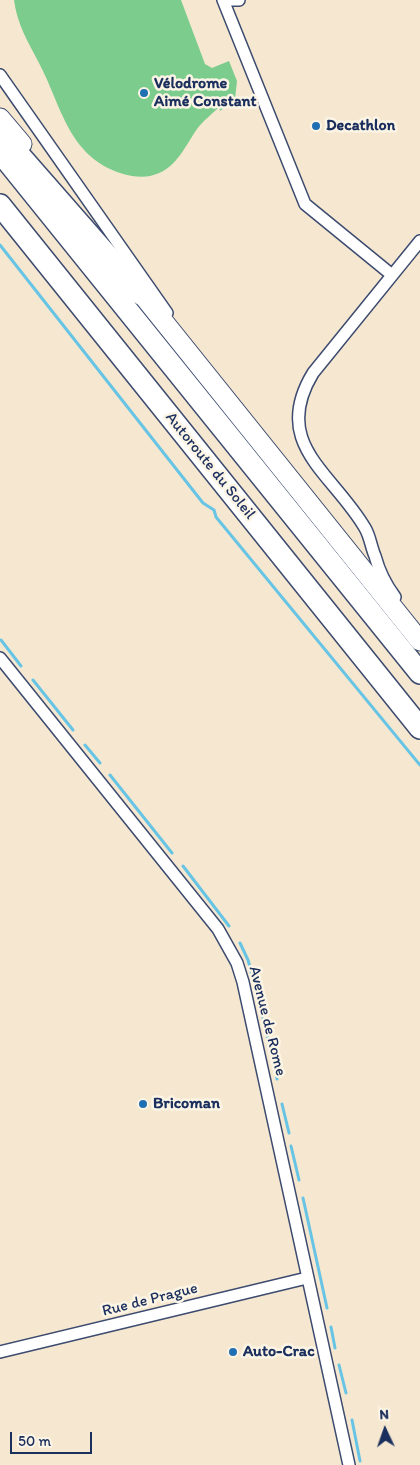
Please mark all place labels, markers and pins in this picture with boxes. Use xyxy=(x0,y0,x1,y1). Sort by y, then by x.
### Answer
place label: Vélodrome Aimé Constant xyxy=(154,74,257,112)
marker: Vélodrome Aimé Constant xyxy=(138,87,150,99)
place label: Decathlon xyxy=(326,116,395,136)
marker: Decathlon xyxy=(310,120,322,132)
place label: Bricoman xyxy=(153,1094,220,1114)
marker: Bricoman xyxy=(137,1098,149,1110)
place label: Auto-Crac xyxy=(243,1342,315,1362)
marker: Auto-Crac xyxy=(227,1346,239,1358)

